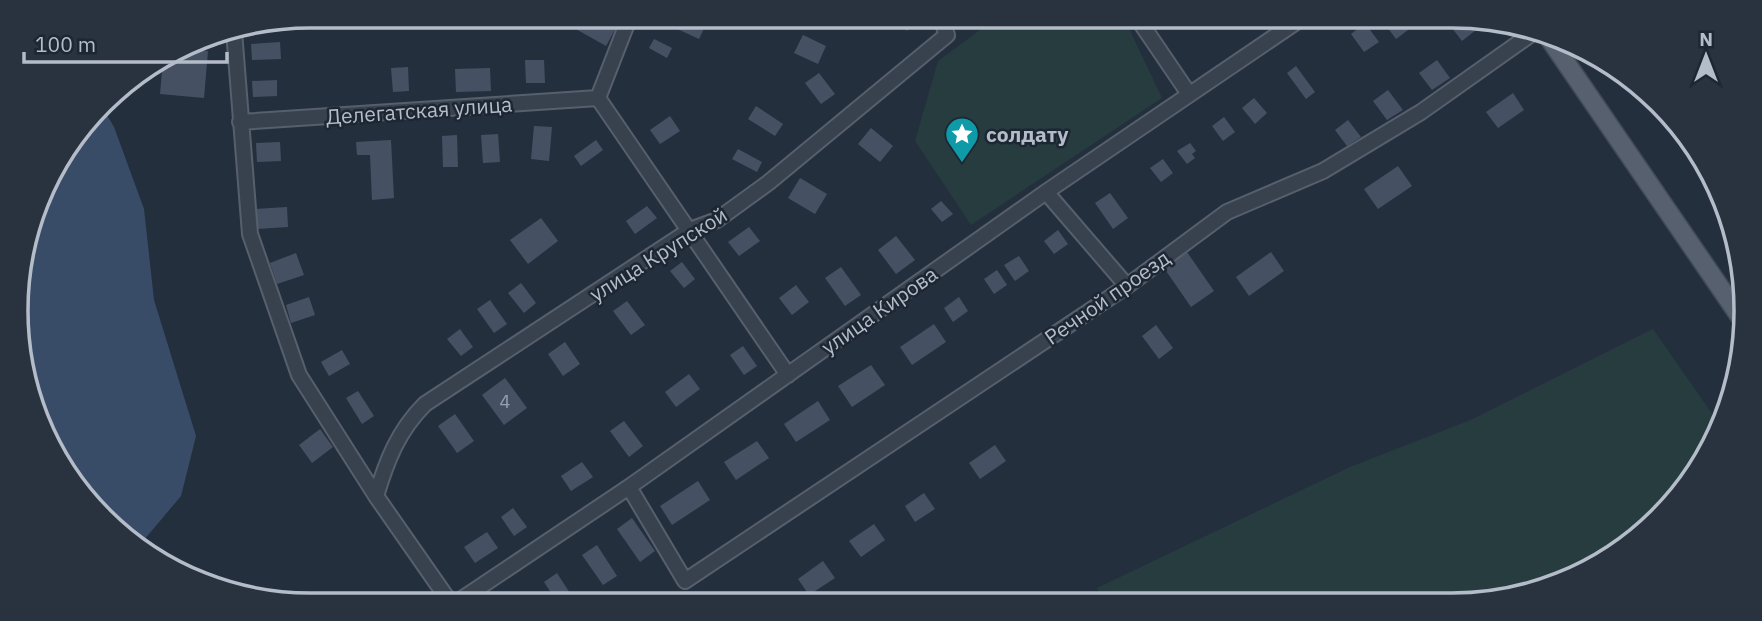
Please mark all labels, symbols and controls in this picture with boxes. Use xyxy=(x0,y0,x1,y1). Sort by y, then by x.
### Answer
scale bar xyxy=(24,21,228,65)
north arrow xyxy=(1671,21,1741,91)
text: N xyxy=(1699,27,1713,51)
text: 100 m xyxy=(35,30,96,58)
street label: Делегатская улица xyxy=(325,90,513,130)
place icon: солдату xyxy=(943,115,981,164)
place label: солдату xyxy=(986,120,1069,148)
street label: улица Крупской xyxy=(584,200,732,308)
street label: Речной проезд xyxy=(1039,243,1175,351)
street label: улица Кирова xyxy=(815,260,943,360)
house number: 4 xyxy=(500,390,511,413)

